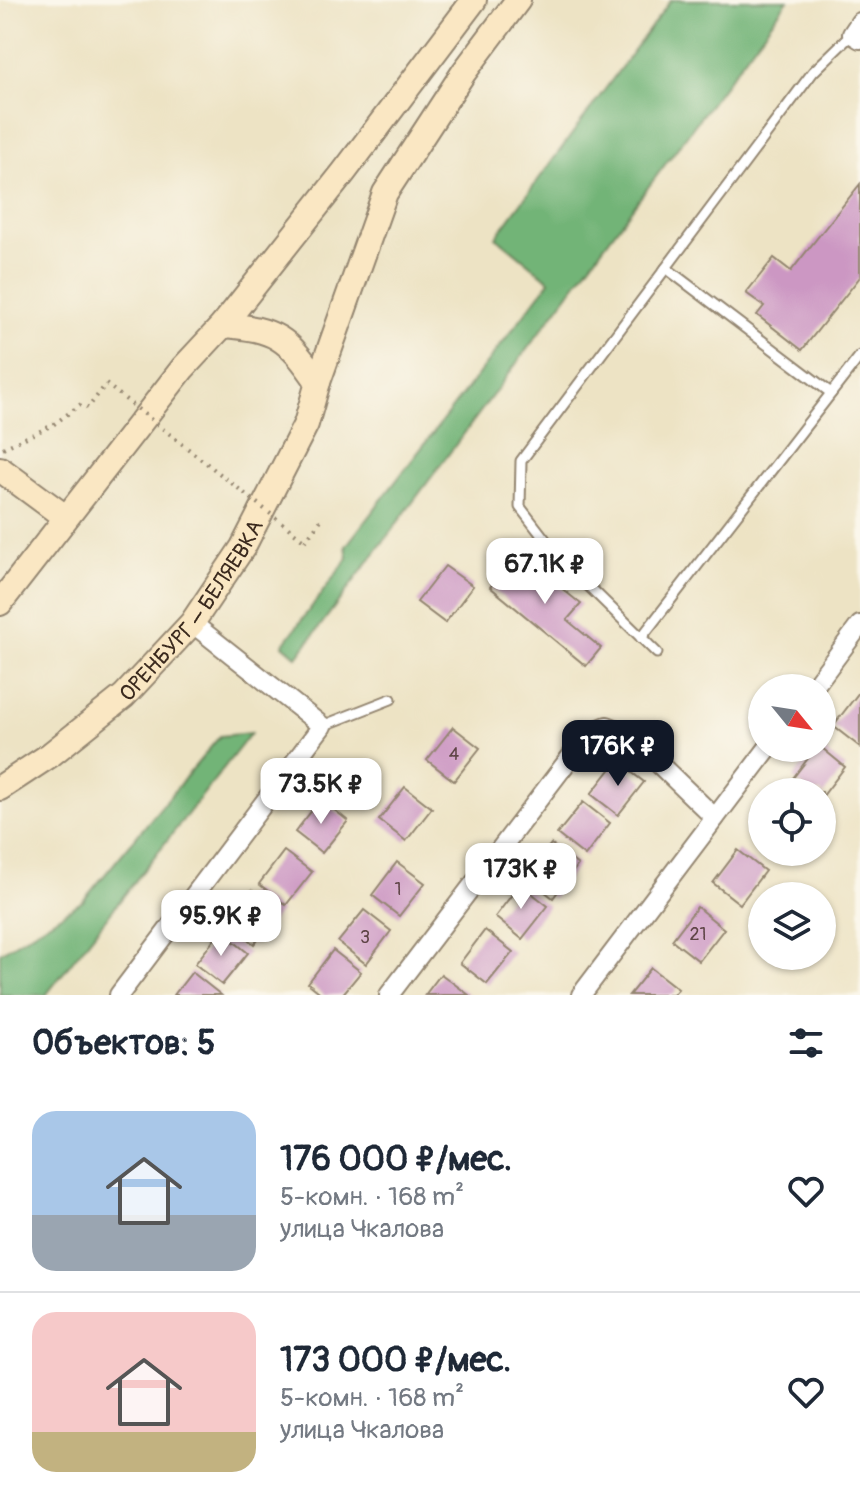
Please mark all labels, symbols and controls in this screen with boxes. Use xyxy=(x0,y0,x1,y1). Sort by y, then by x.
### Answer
street label: ОРЕНБУРГ – БЕЛЯЕВКА xyxy=(113,515,270,707)
pin: 67.1K ₽ xyxy=(471,538,619,606)
text: 67.1K ₽ xyxy=(504,548,586,580)
north arrow xyxy=(748,674,836,762)
map controls xyxy=(748,674,836,970)
pin: 176K ₽ xyxy=(553,720,683,788)
text: 176K ₽ xyxy=(580,730,656,762)
house number: 4 xyxy=(449,743,460,766)
pin: 73.5K ₽ xyxy=(247,758,395,826)
text: 73.5K ₽ xyxy=(279,768,363,800)
button: locate xyxy=(748,778,836,866)
pin: 173K ₽ xyxy=(456,843,586,911)
text: 173K ₽ xyxy=(483,853,559,885)
house number: 1 xyxy=(394,878,402,901)
button: layers xyxy=(748,882,836,970)
pin: 95.9K ₽ xyxy=(147,890,295,958)
text: 95.9K ₽ xyxy=(179,900,263,932)
house number: 21 xyxy=(689,923,707,946)
house number: 3 xyxy=(360,926,370,949)
icon: filters xyxy=(784,1021,828,1065)
text: Объектов: 5 xyxy=(32,1022,215,1065)
text: 176 000 ₽/мес. xyxy=(280,1138,512,1181)
icon: home xyxy=(96,1143,192,1239)
icon: heart xyxy=(784,1169,828,1213)
text: 5-комн. · 168 m² xyxy=(280,1181,464,1213)
text: улица Чкалова xyxy=(280,1213,444,1245)
text: 173 000 ₽/мес. xyxy=(280,1339,511,1382)
icon: home xyxy=(96,1344,192,1440)
icon: heart xyxy=(784,1370,828,1414)
text: 5-комн. · 168 m² xyxy=(280,1382,464,1414)
text: улица Чкалова xyxy=(280,1414,444,1446)

